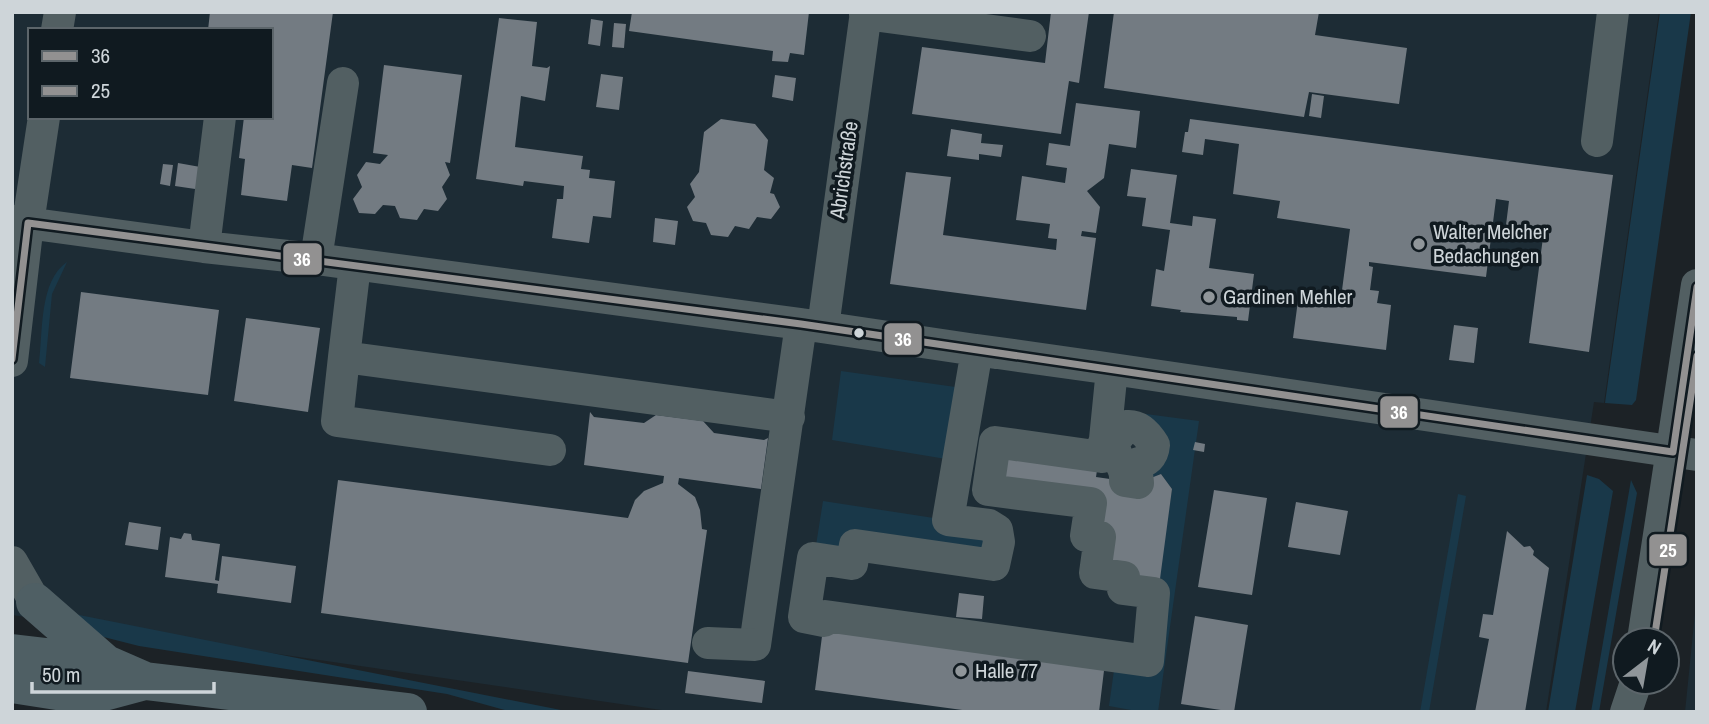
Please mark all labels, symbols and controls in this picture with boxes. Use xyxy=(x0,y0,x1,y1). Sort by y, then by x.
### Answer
legend xyxy=(28,28,273,119)
text: 36 xyxy=(91,41,110,70)
text: 25 xyxy=(91,76,110,105)
street label: Abrichstraße xyxy=(822,119,865,222)
place label: Walter Melcher Bedachungen xyxy=(1433,217,1548,270)
marker: Walter Melcher Bedachungen xyxy=(1411,236,1427,252)
line badge: 36 xyxy=(282,242,323,276)
text: 36 xyxy=(293,246,311,272)
place label: Gardinen Mehler xyxy=(1223,282,1352,311)
marker: Gardinen Mehler xyxy=(1201,289,1217,305)
line badge: 36 xyxy=(883,322,923,356)
unlabelled marker xyxy=(852,326,866,340)
text: 36 xyxy=(894,326,912,352)
line badge: 36 xyxy=(1379,395,1419,429)
text: 36 xyxy=(1390,399,1408,425)
line badge: 25 xyxy=(1648,533,1688,567)
text: 25 xyxy=(1659,537,1677,563)
north arrow xyxy=(1611,626,1681,696)
text: N xyxy=(1643,632,1666,660)
scale bar xyxy=(32,650,214,694)
place label: Halle 77 xyxy=(975,656,1038,685)
text: 50 m xyxy=(42,660,80,689)
marker: Halle 77 xyxy=(953,663,969,679)

